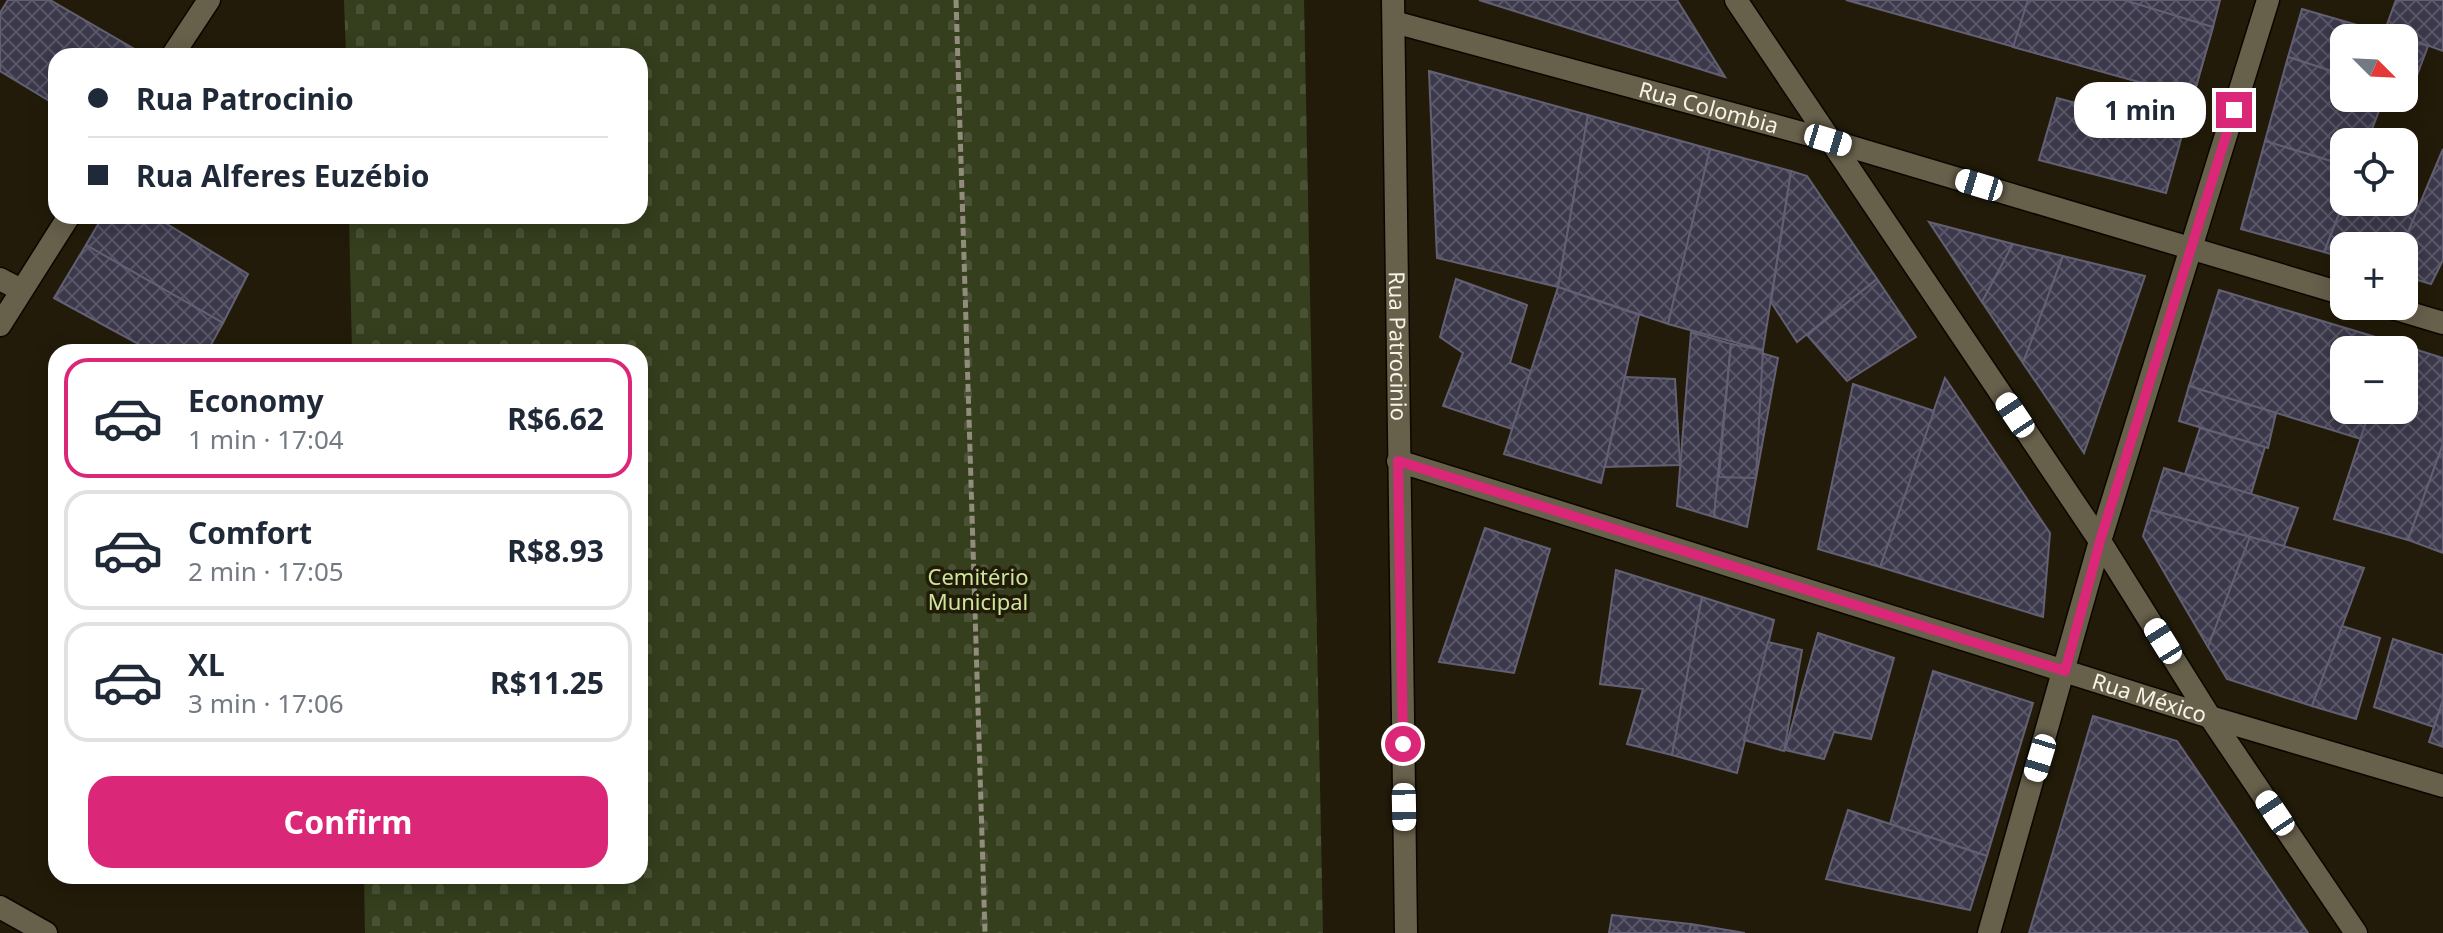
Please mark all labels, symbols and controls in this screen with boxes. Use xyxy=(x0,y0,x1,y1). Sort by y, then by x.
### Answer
north arrow xyxy=(2330,24,2418,112)
map controls xyxy=(2330,24,2418,424)
street label: Rua Colombia xyxy=(1636,73,1782,140)
text: Rua Patrocinio xyxy=(136,78,354,119)
callout: 1 min xyxy=(2074,82,2206,138)
text: 1 min xyxy=(2104,92,2176,128)
route end xyxy=(2216,92,2252,128)
car xyxy=(1802,122,1854,158)
button: locate xyxy=(2330,128,2418,216)
text: Rua Alferes Euzébio xyxy=(136,155,429,196)
car xyxy=(1953,167,2005,203)
button: + xyxy=(2330,232,2418,320)
street label: Rua Patrocinio xyxy=(1383,271,1415,421)
button: − xyxy=(2330,336,2418,424)
text: Economy xyxy=(188,380,324,421)
icon: car xyxy=(92,382,164,454)
car xyxy=(1992,388,2038,442)
text: R$6.62 xyxy=(507,398,604,439)
text: 1 min · 17:04 xyxy=(188,421,344,457)
text: Comfort xyxy=(188,512,312,553)
icon: car xyxy=(92,514,164,586)
text: R$8.93 xyxy=(507,530,604,571)
text: 2 min · 17:05 xyxy=(188,553,344,589)
park label: Cemitério Municipal xyxy=(928,561,1028,616)
car xyxy=(2140,614,2186,668)
text: XL xyxy=(188,644,225,685)
icon: car xyxy=(92,646,164,718)
text: R$11.25 xyxy=(490,662,604,703)
street label: Rua México xyxy=(2089,665,2211,729)
text: 3 min · 17:06 xyxy=(188,685,344,721)
route start xyxy=(1385,726,1421,762)
car xyxy=(2022,732,2058,784)
button: Confirm xyxy=(88,776,608,868)
car xyxy=(1392,783,1416,831)
car xyxy=(2252,786,2298,840)

